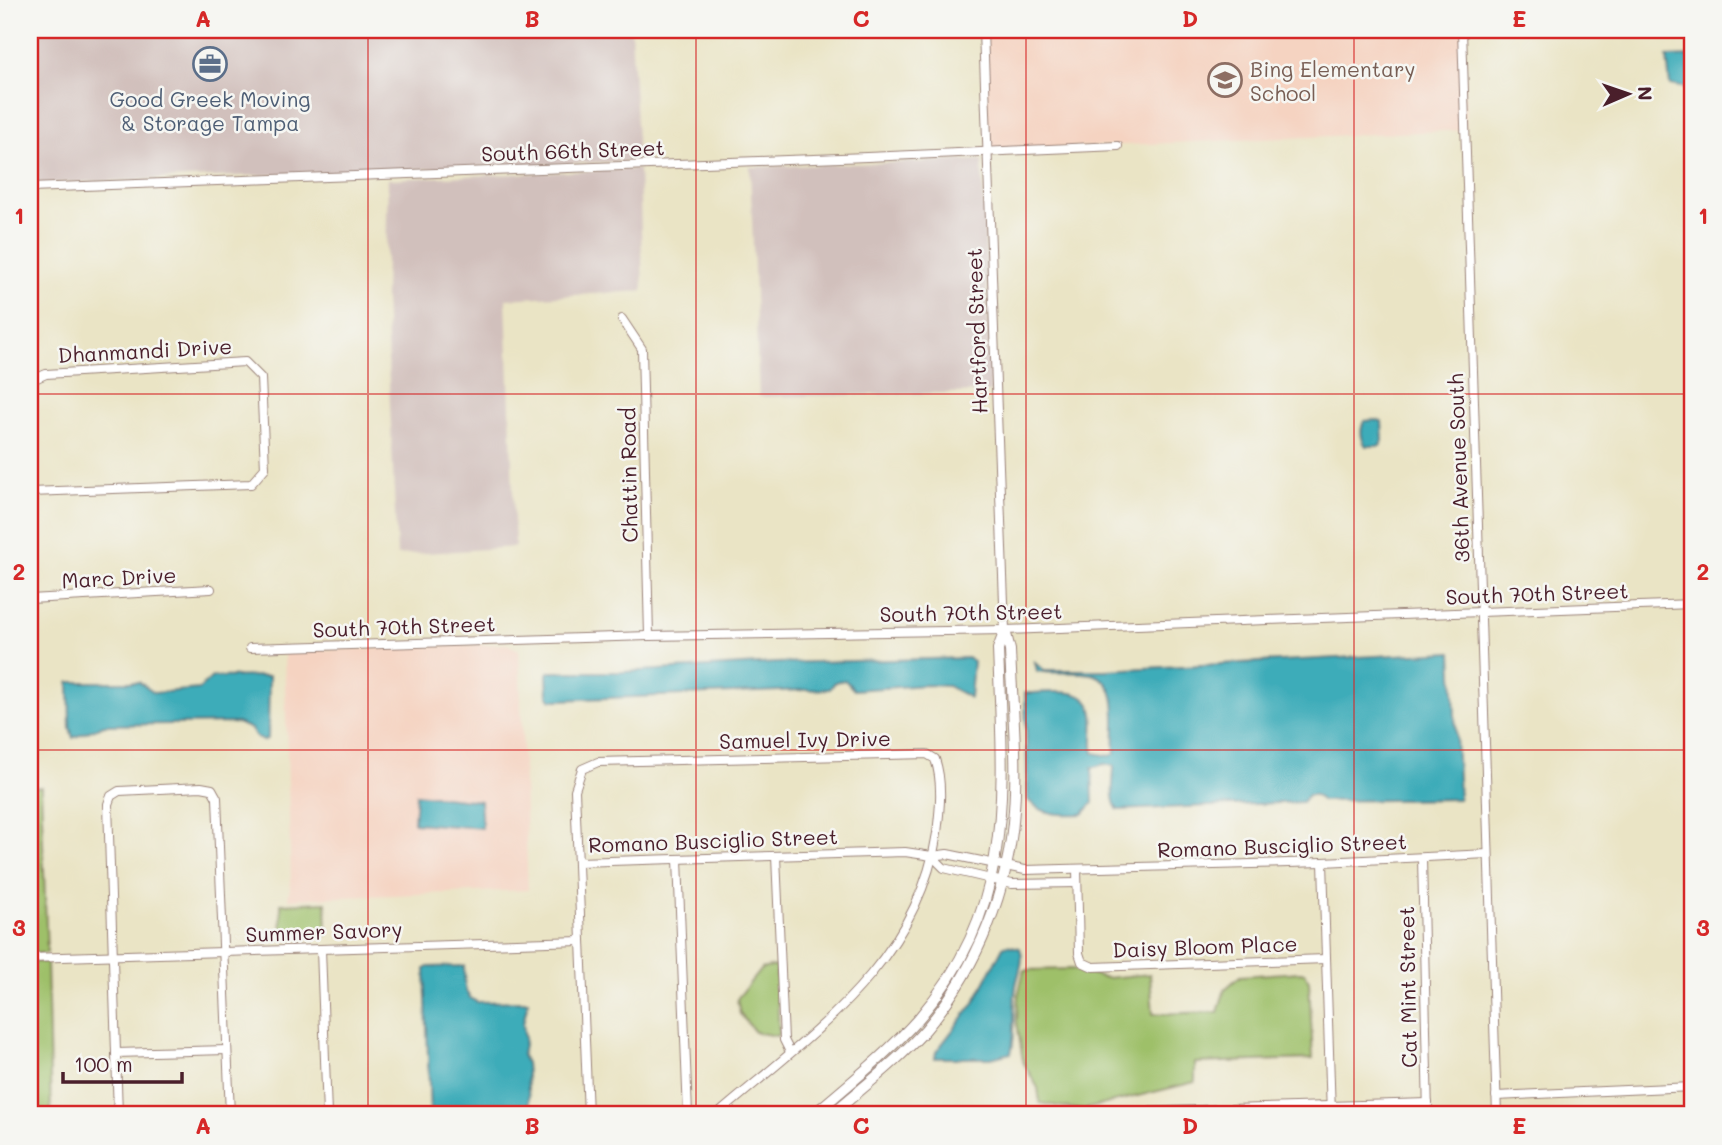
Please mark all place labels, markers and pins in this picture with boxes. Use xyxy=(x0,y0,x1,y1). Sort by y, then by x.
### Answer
office icon: Good Greek Moving & Storage Tampa xyxy=(191,45,229,83)
place label: Bing Elementary School xyxy=(1250,55,1416,106)
school or university icon: Bing Elementary School xyxy=(1206,61,1244,99)
place label: Good Greek Moving & Storage Tampa xyxy=(109,85,311,136)

